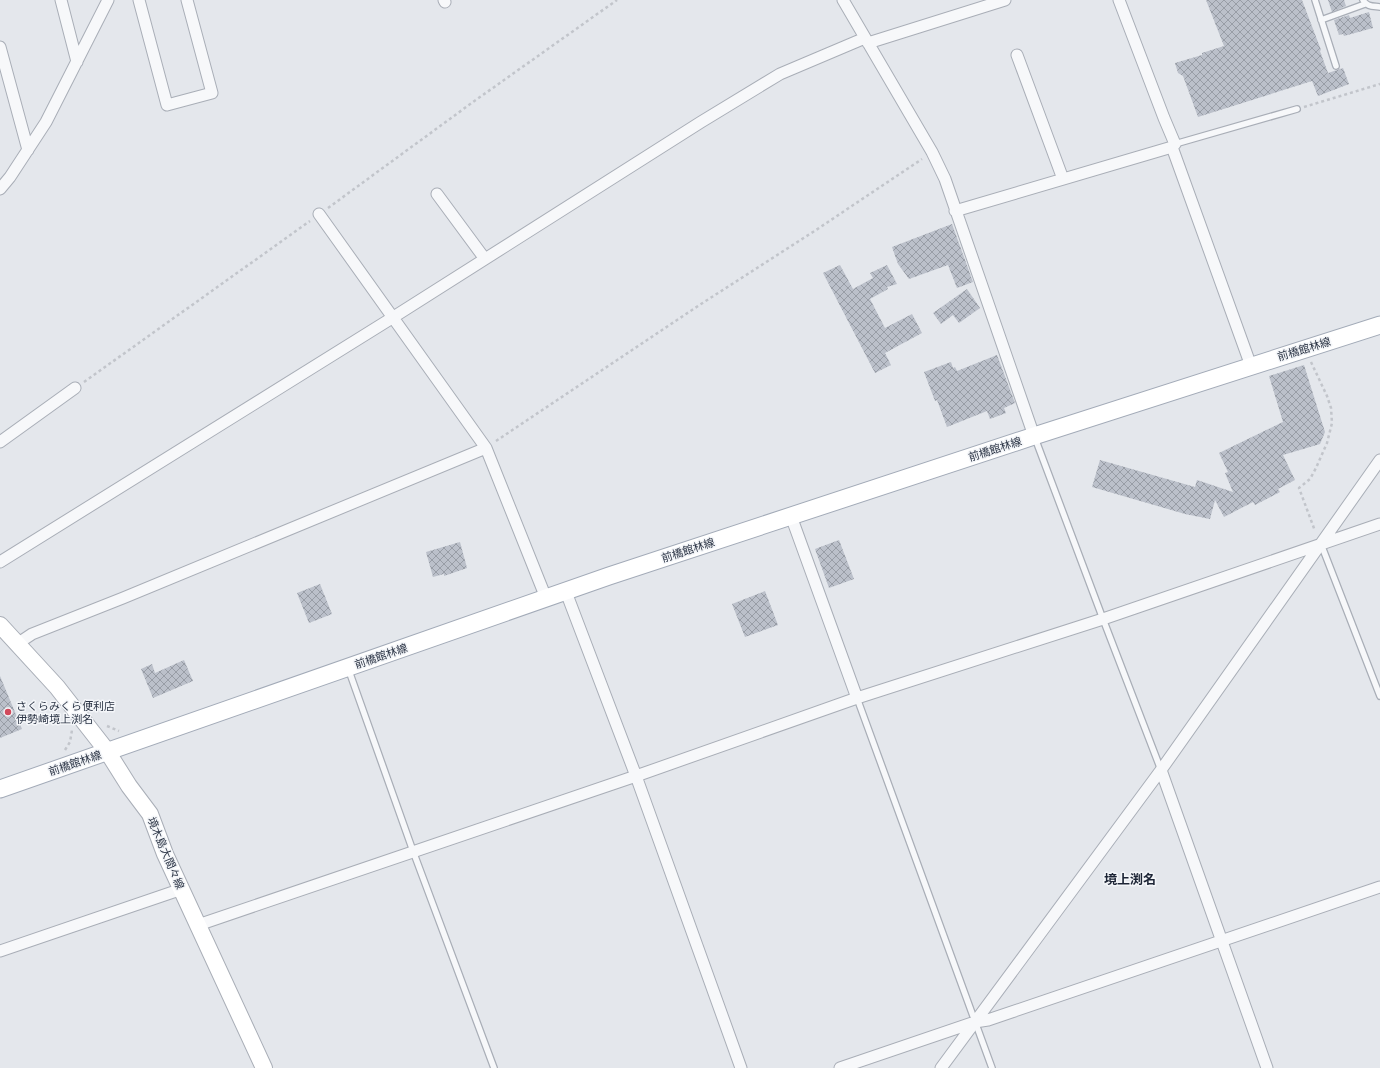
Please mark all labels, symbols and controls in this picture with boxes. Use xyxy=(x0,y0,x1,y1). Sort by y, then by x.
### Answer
street label: 前橋館林線 xyxy=(1276,334,1332,364)
street label: 前橋館林線 xyxy=(967,434,1023,464)
street label: 前橋館林線 xyxy=(660,535,716,565)
street label: 前橋館林線 xyxy=(353,640,409,672)
place label: さくらみくら便利店 伊勢崎境上渕名 xyxy=(16,699,115,726)
marker: さくらみくら便利店 伊勢崎境上渕名 xyxy=(3,707,13,717)
street label: 前橋館林線 xyxy=(47,747,103,779)
street label: 境木島大間々線 xyxy=(145,815,187,891)
district label: 境上渕名 xyxy=(1104,871,1156,888)

